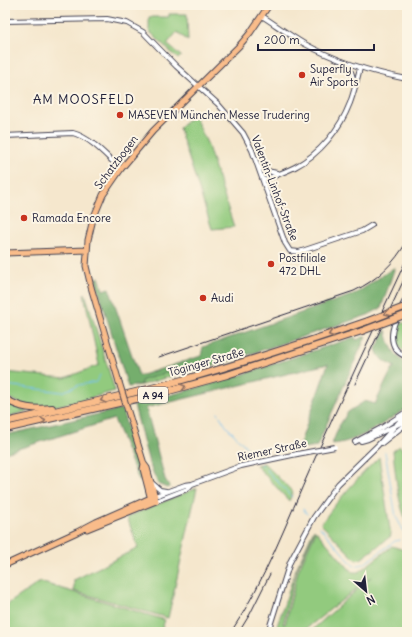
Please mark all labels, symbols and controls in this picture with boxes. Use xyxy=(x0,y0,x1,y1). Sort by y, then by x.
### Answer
scale bar xyxy=(258,26,374,52)
text: 200 m xyxy=(264,32,300,47)
place label: Superfly Air Sports xyxy=(310,62,358,89)
marker: Superfly Air Sports xyxy=(297,70,307,80)
district label: AM MOOSFELD xyxy=(33,91,135,108)
place label: MASEVEN München Messe Trudering xyxy=(128,108,310,122)
marker: MASEVEN München Messe Trudering xyxy=(115,110,125,120)
street label: Schatzbogen xyxy=(91,132,141,192)
street label: Valentin-Linhof-Straße xyxy=(248,133,302,243)
place label: Ramada Encore xyxy=(32,211,111,225)
marker: Ramada Encore xyxy=(19,213,29,223)
place label: Postfiliale 472 DHL xyxy=(279,251,326,278)
marker: Postfiliale 472 DHL xyxy=(266,259,276,269)
place label: Audi xyxy=(211,291,233,305)
marker: Audi xyxy=(198,293,208,303)
one-way arrow xyxy=(384,309,391,317)
one-way arrow xyxy=(328,329,335,337)
street label: Töginger Straße xyxy=(167,345,245,379)
one-way arrow xyxy=(179,383,186,392)
road number: A 94 xyxy=(138,387,168,403)
one-way arrow xyxy=(100,395,107,404)
one-way arrow xyxy=(40,417,46,425)
street label: Riemer Straße xyxy=(236,436,308,464)
north arrow xyxy=(346,571,386,611)
text: N xyxy=(364,592,377,608)

